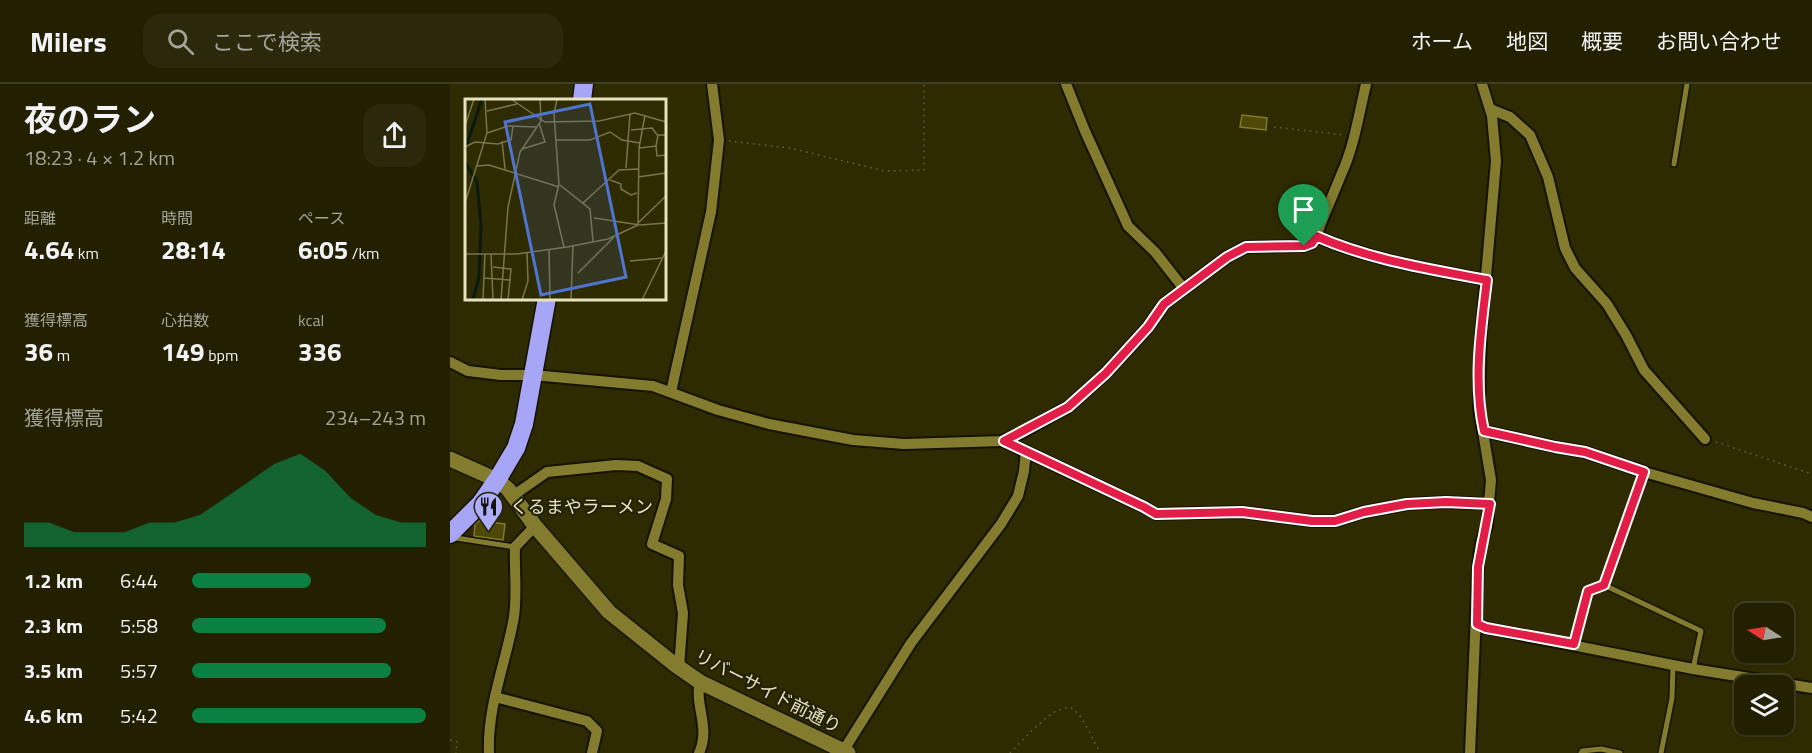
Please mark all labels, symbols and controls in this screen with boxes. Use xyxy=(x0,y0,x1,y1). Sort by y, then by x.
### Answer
search box xyxy=(143,14,563,68)
text: Milers xyxy=(30,20,107,63)
icon: search xyxy=(164,25,197,58)
text: ここで検索 xyxy=(212,25,322,59)
text: ホーム xyxy=(1411,25,1473,57)
text: 地図 xyxy=(1506,25,1548,57)
text: 概要 xyxy=(1581,25,1623,57)
text: お問い合わせ xyxy=(1656,25,1782,57)
text: 夜のラン xyxy=(24,94,156,144)
inset map xyxy=(465,99,666,300)
button: share xyxy=(363,104,426,167)
text: 18:23 · 4 × 1.2 km xyxy=(24,142,175,173)
pin xyxy=(1278,184,1329,246)
icon: arrive xyxy=(1287,193,1320,226)
text: 距離 xyxy=(24,206,56,230)
text: 時間 xyxy=(161,206,193,230)
text: ペース xyxy=(298,206,345,230)
text: 4.64 xyxy=(24,230,74,269)
text: 28:14 xyxy=(161,230,226,269)
text: 6:05 xyxy=(298,230,348,269)
text: km xyxy=(74,241,99,265)
text: /km xyxy=(348,241,380,265)
text: 獲得標高 xyxy=(24,308,88,332)
text: 心拍数 xyxy=(161,308,209,332)
text: kcal xyxy=(298,308,324,332)
text: 36 xyxy=(24,332,53,371)
text: 149 xyxy=(161,332,205,371)
text: 336 xyxy=(298,332,342,371)
text: m xyxy=(53,343,70,367)
text: bpm xyxy=(205,343,238,367)
text: 獲得標高 xyxy=(24,402,104,433)
text: 234–243 m xyxy=(325,402,426,433)
restaurant icon: くるまやラーメン xyxy=(473,490,505,532)
place label: くるまやラーメン xyxy=(510,493,653,520)
text: 1.2 km xyxy=(24,565,83,596)
text: 6:44 xyxy=(120,565,158,596)
north arrow xyxy=(1734,603,1794,663)
map controls xyxy=(1734,603,1794,735)
text: 2.3 km xyxy=(24,610,83,641)
text: 5:58 xyxy=(120,610,158,641)
street label: リバーサイド前通り xyxy=(690,642,846,740)
text: 3.5 km xyxy=(24,655,83,686)
text: 5:57 xyxy=(120,655,158,686)
button: layers xyxy=(1734,675,1794,735)
text: 4.6 km xyxy=(24,700,83,731)
text: 5:42 xyxy=(120,700,158,731)

